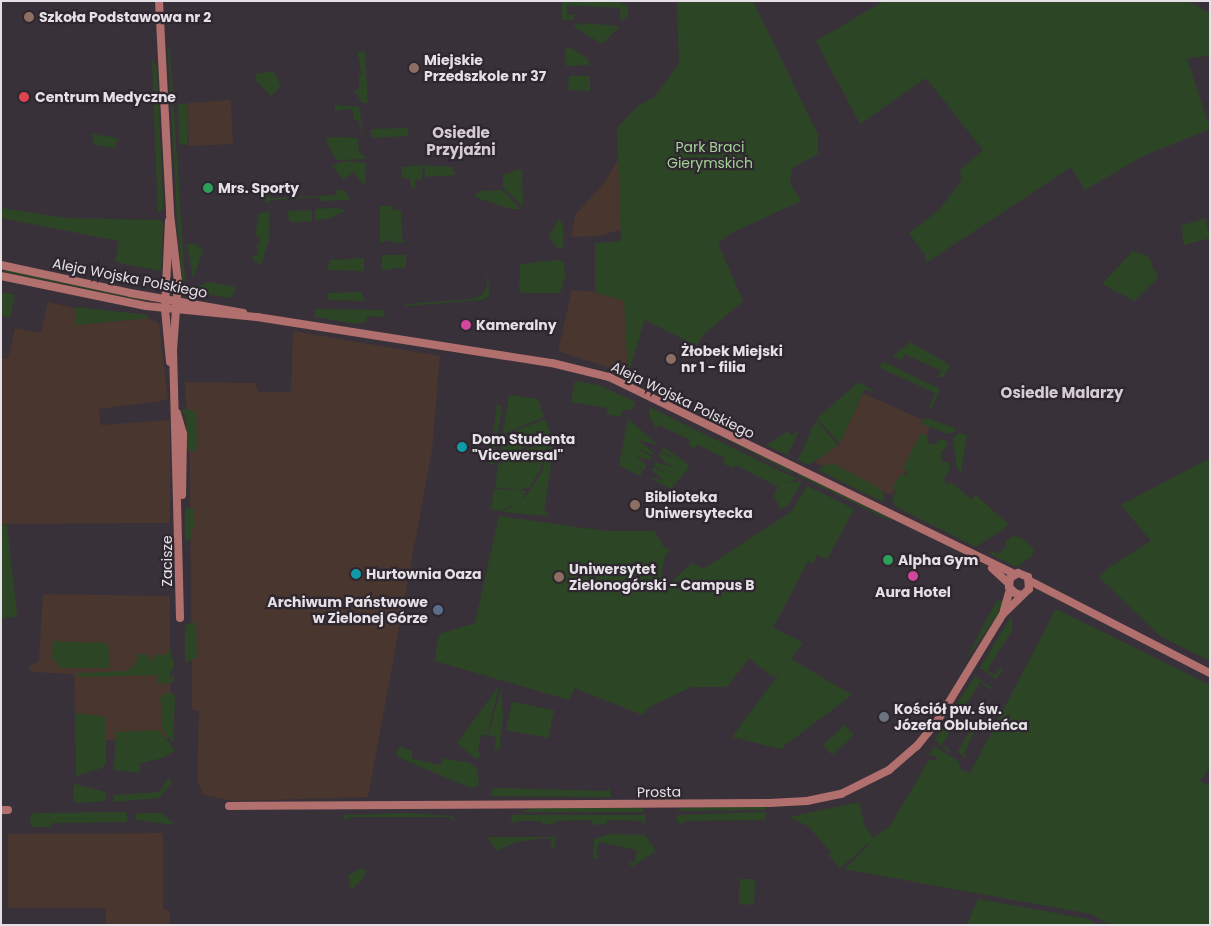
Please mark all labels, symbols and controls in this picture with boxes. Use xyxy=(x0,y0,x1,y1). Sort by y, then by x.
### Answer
place label: Szkoła Podstawowa nr 2 xyxy=(39,9,211,25)
marker: Szkoła Podstawowa nr 2 xyxy=(23,11,35,23)
place label: Miejskie Przedszkole nr 37 xyxy=(424,52,546,84)
marker: Miejskie Przedszkole nr 37 xyxy=(408,62,420,74)
place label: Centrum Medyczne xyxy=(35,89,176,105)
marker: Centrum Medyczne xyxy=(17,90,31,104)
district label: Osiedle Przyjaźni xyxy=(426,123,496,158)
park label: Park Braci Gierymskich xyxy=(667,139,753,172)
place label: Mrs. Sporty xyxy=(218,180,299,196)
marker: Mrs. Sporty xyxy=(202,182,214,194)
street label: Aleja Wojska Polskiego xyxy=(51,255,209,301)
place label: Kameralny xyxy=(476,317,557,333)
marker: Kameralny xyxy=(460,319,472,331)
place label: Żłobek Miejski nr 1 - filia xyxy=(681,343,783,376)
marker: Żłobek Miejski nr 1 - filia xyxy=(665,353,677,365)
street label: Aleja Wojska Polskiego xyxy=(608,358,758,442)
district label: Osiedle Malarzy xyxy=(1001,384,1123,402)
place label: Dom Studenta "Vicewersal" xyxy=(472,431,575,464)
marker: Dom Studenta "Vicewersal" xyxy=(456,441,468,453)
place label: Biblioteka Uniwersytecka xyxy=(645,489,753,522)
marker: Biblioteka Uniwersytecka xyxy=(629,499,641,511)
street label: Zacisze xyxy=(159,535,175,587)
place label: Alpha Gym xyxy=(898,552,978,568)
marker: Alpha Gym xyxy=(882,554,894,566)
place label: Uniwersytet Zielonogórski - Campus B xyxy=(569,561,755,594)
place label: Hurtownia Oaza xyxy=(366,566,481,582)
marker: Hurtownia Oaza xyxy=(350,568,362,580)
marker: Aura Hotel xyxy=(907,570,919,582)
marker: Uniwersytet Zielonogórski - Campus B xyxy=(553,571,565,583)
place label: Aura Hotel xyxy=(875,584,951,600)
place label: Archiwum Państwowe w Zielonej Górze xyxy=(267,594,428,626)
marker: Archiwum Państwowe w Zielonej Górze xyxy=(432,604,444,616)
place label: Kościół pw. św. Józefa Oblubieńca xyxy=(894,701,1028,734)
marker: Kościół pw. św. Józefa Oblubieńca xyxy=(878,711,890,723)
street label: Prosta xyxy=(637,783,681,801)

